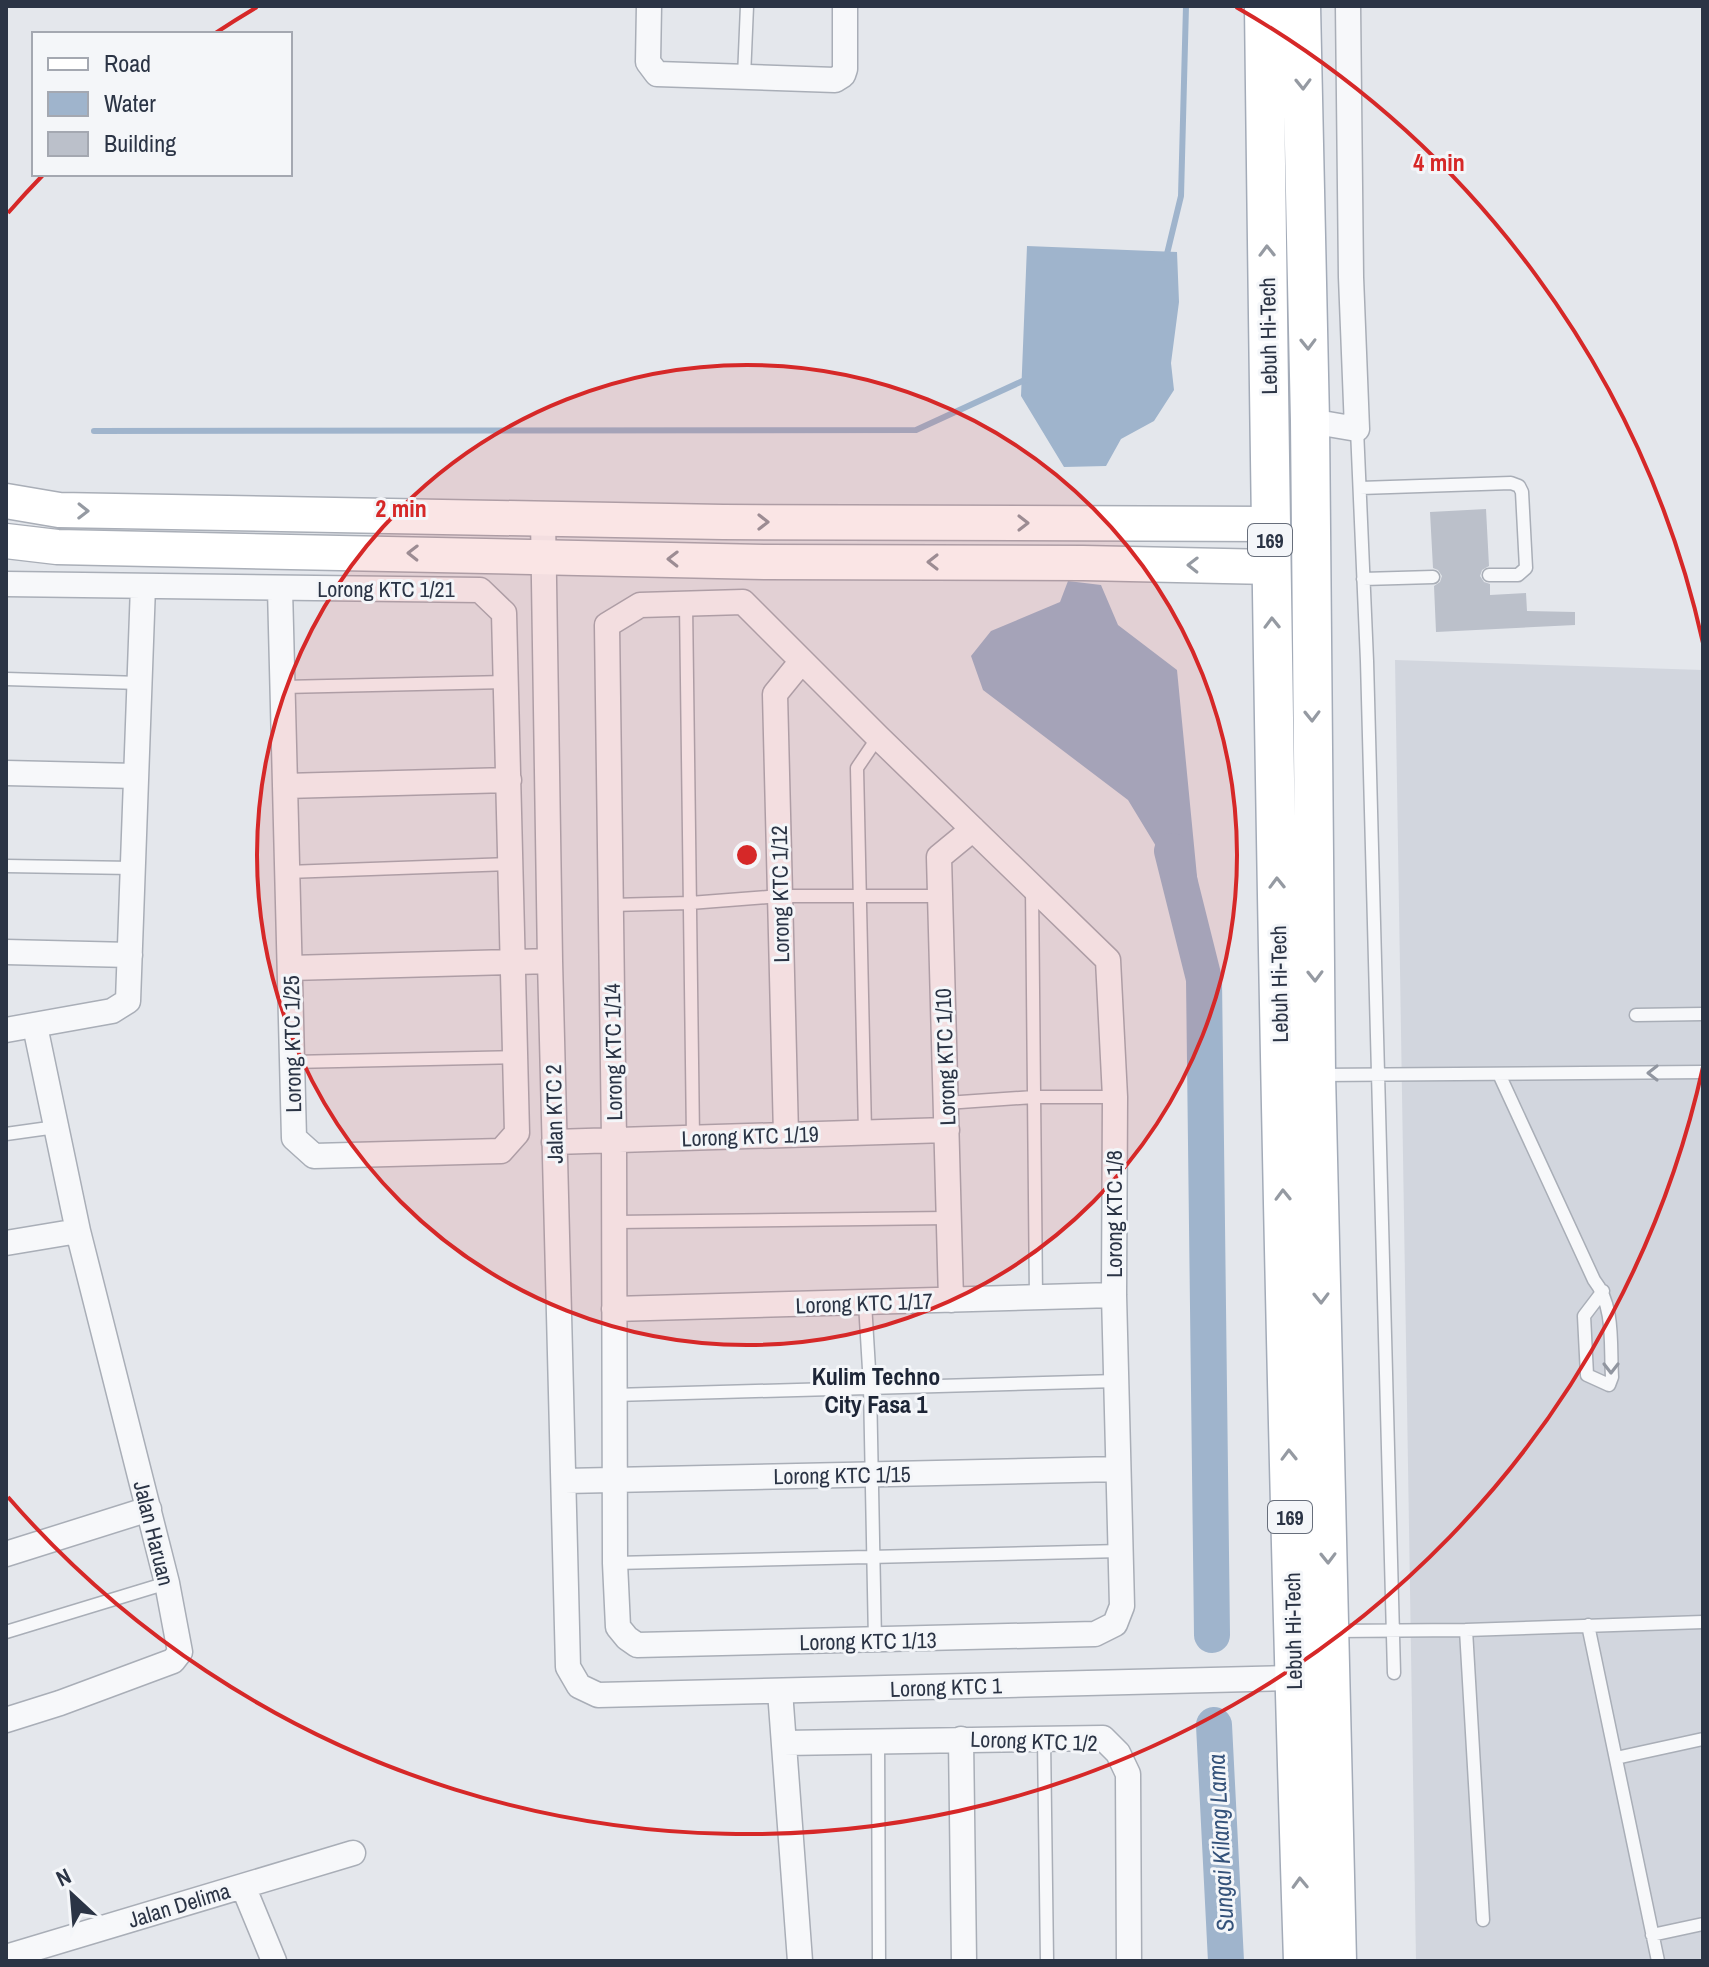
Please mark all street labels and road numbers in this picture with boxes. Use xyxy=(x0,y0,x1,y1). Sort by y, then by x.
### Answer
street label: Lebuh Hi-Tech xyxy=(1252,277,1284,395)
road number: 169 xyxy=(1248,524,1292,556)
street label: Lorong KTC 1/21 xyxy=(317,574,455,604)
street label: Lorong KTC 1/12 xyxy=(764,825,796,963)
street label: Lebuh Hi-Tech xyxy=(1263,925,1295,1043)
street label: Lorong KTC 1/25 xyxy=(276,975,308,1113)
street label: Lorong KTC 1/14 xyxy=(597,983,629,1121)
street label: Lorong KTC 1/10 xyxy=(928,988,962,1126)
street label: Jalan KTC 2 xyxy=(538,1064,570,1164)
street label: Lorong KTC 1/19 xyxy=(681,1119,819,1153)
street label: Lorong KTC 1/8 xyxy=(1099,1150,1129,1278)
street label: Lorong KTC 1/17 xyxy=(795,1286,933,1320)
street label: Lorong KTC 1/15 xyxy=(773,1459,911,1491)
street label: Jalan Haruan xyxy=(126,1477,182,1589)
road number: 169 xyxy=(1268,1501,1312,1533)
street label: Lebuh Hi-Tech xyxy=(1277,1572,1309,1690)
street label: Lorong KTC 1/13 xyxy=(799,1625,937,1657)
street label: Lorong KTC 1 xyxy=(889,1670,1003,1704)
street label: Lorong KTC 1/2 xyxy=(970,1724,1098,1758)
street label: Jalan Delima xyxy=(124,1875,234,1935)

